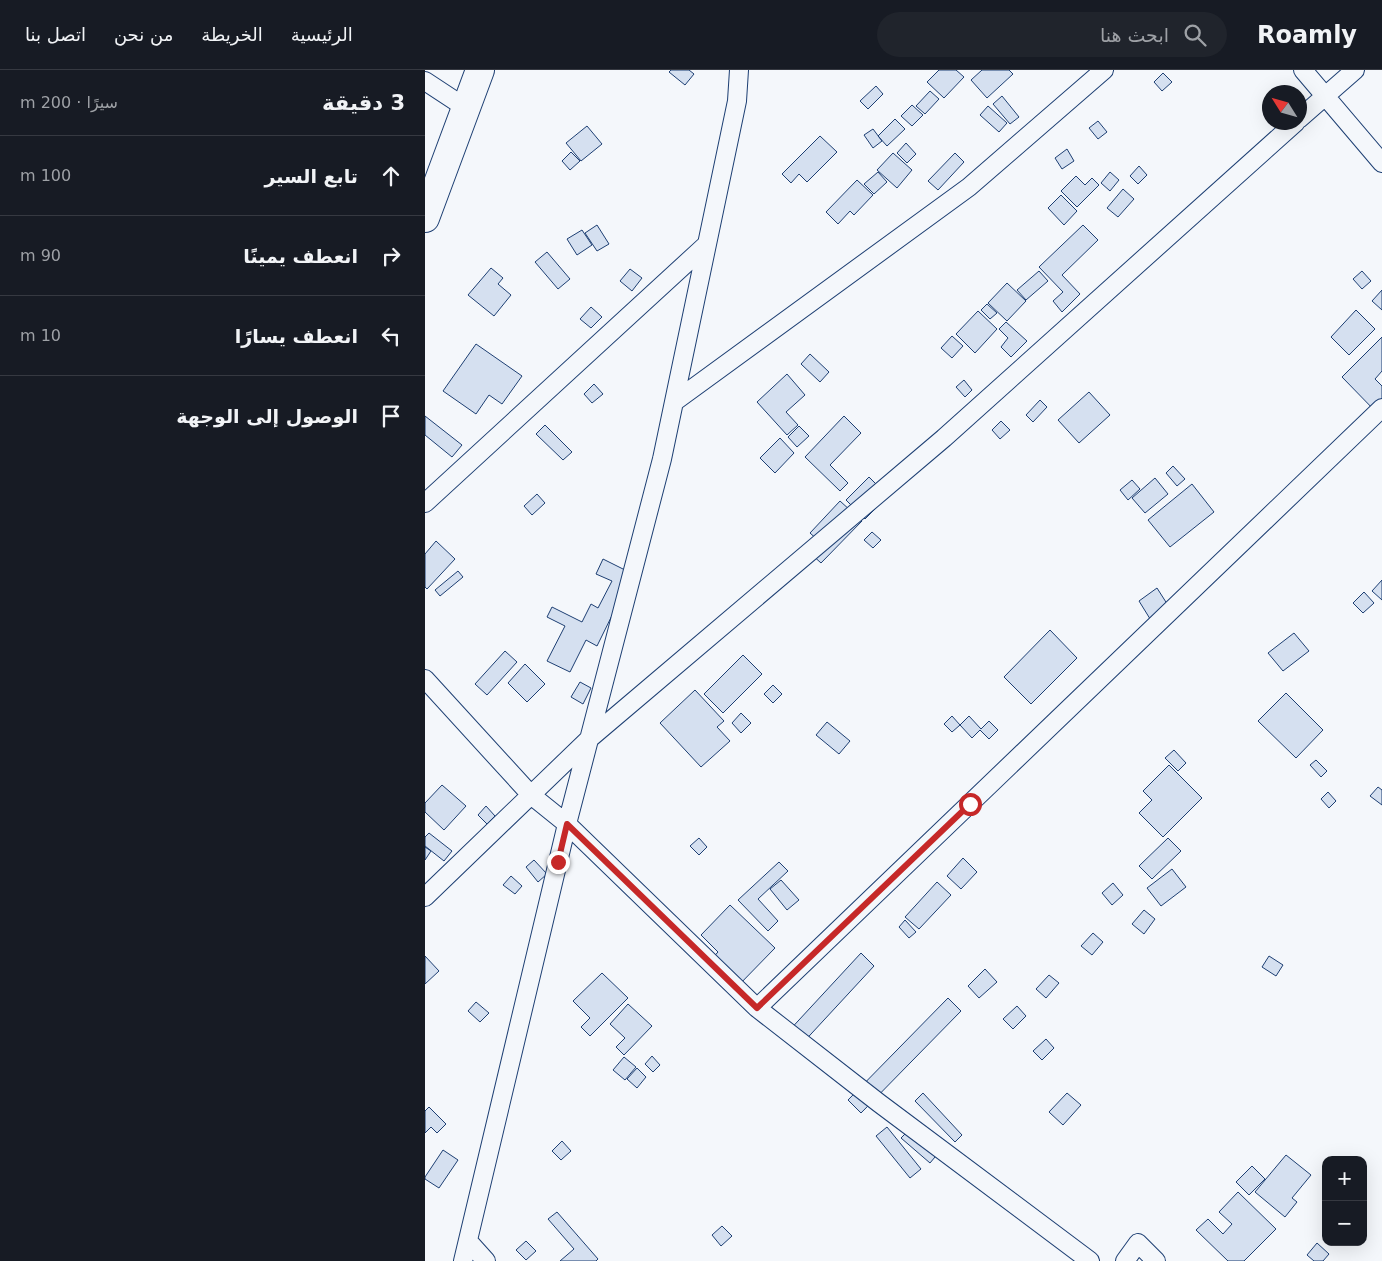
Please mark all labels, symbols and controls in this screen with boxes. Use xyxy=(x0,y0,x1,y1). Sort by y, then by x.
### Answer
search box xyxy=(877,12,1227,57)
icon: search xyxy=(1181,21,1209,49)
text: Roamly xyxy=(1257,21,1357,49)
text: اتصل بنا xyxy=(25,24,86,45)
text: من نحن xyxy=(114,24,173,45)
text: الخريطة xyxy=(201,24,263,45)
text: الرئيسية xyxy=(291,24,353,45)
text: ابحث هنا xyxy=(1100,24,1169,46)
north arrow xyxy=(1262,85,1307,130)
text: 3 دقيقة xyxy=(322,91,405,115)
text: سيرًا · 200 m xyxy=(20,93,118,112)
icon: ahead xyxy=(377,162,405,190)
text: تابع السير xyxy=(264,165,358,187)
text: 100 m xyxy=(20,166,71,185)
icon: right xyxy=(377,242,405,270)
text: انعطف يمينًا xyxy=(243,245,358,267)
text: 90 m xyxy=(20,246,61,265)
icon: left xyxy=(377,322,405,350)
text: انعطف يسارًا xyxy=(235,325,358,347)
text: 10 m xyxy=(20,326,61,345)
icon: arrive xyxy=(377,402,405,430)
text: الوصول إلى الوجهة xyxy=(176,405,358,427)
route start xyxy=(959,793,982,816)
route end xyxy=(547,851,570,874)
map controls xyxy=(1322,1156,1367,1246)
button: + xyxy=(1322,1156,1367,1201)
button: − xyxy=(1322,1201,1367,1246)

